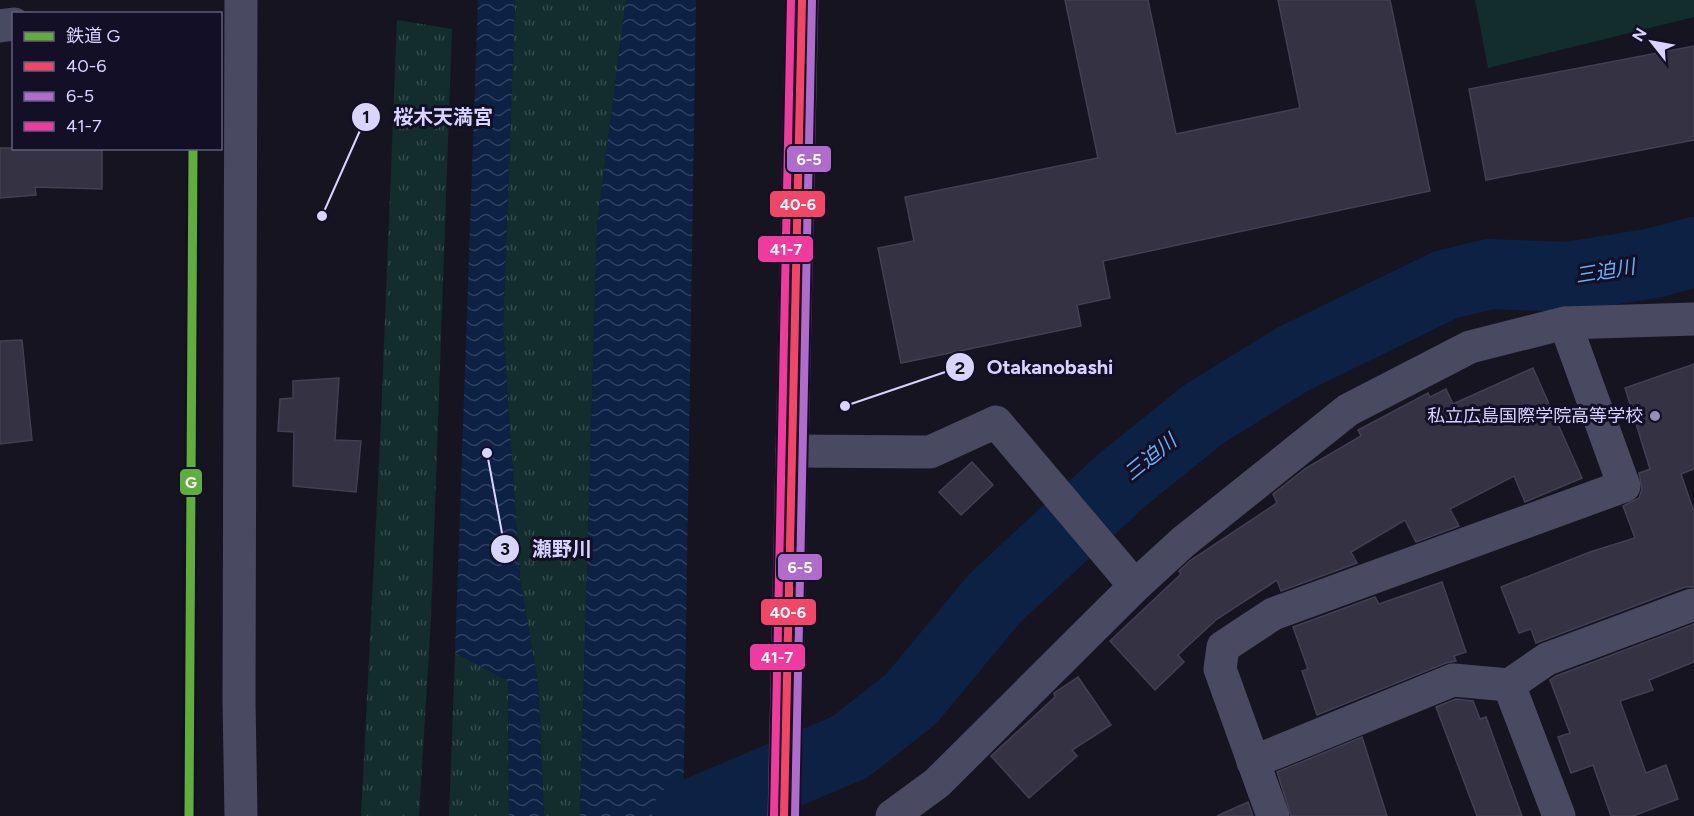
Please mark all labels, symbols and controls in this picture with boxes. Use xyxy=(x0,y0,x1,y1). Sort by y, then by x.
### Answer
legend xyxy=(12,12,222,150)
north arrow xyxy=(1622,12,1682,72)
text: N xyxy=(1628,24,1651,45)
text: 鉄道 G xyxy=(66,25,120,47)
text: 40-6 xyxy=(66,55,106,77)
text: 6-5 xyxy=(66,85,94,107)
callout: 桜木天満宮 xyxy=(351,98,505,136)
text: 桜木天満宮 xyxy=(393,105,493,129)
text: 1 xyxy=(362,106,370,128)
text: 41-7 xyxy=(66,115,102,137)
line badge: 6-5 xyxy=(786,145,832,173)
text: 6-5 xyxy=(796,150,822,169)
line badge: 40-6 xyxy=(769,190,826,218)
text: 40-6 xyxy=(780,195,816,214)
line badge: 41-7 xyxy=(757,235,814,263)
text: 41-7 xyxy=(770,240,802,259)
water label: 三迫川 xyxy=(1573,254,1638,288)
callout: Otakanobashi xyxy=(945,348,1126,386)
text: Otakanobashi xyxy=(987,355,1113,379)
text: 2 xyxy=(955,357,965,379)
place label: 私立広島国際学院高等学校 xyxy=(1427,405,1643,427)
marker: 私立広島国際学院高等学校 xyxy=(1648,409,1662,423)
water label: 三迫川 xyxy=(1119,428,1182,485)
line badge: G xyxy=(179,468,203,496)
text: G xyxy=(185,473,197,492)
callout: 瀬野川 xyxy=(490,530,604,568)
text: 瀬野川 xyxy=(532,537,592,561)
text: 3 xyxy=(500,538,510,560)
line badge: 6-5 xyxy=(777,553,823,581)
text: 6-5 xyxy=(787,558,813,577)
line badge: 40-6 xyxy=(760,598,817,626)
text: 40-6 xyxy=(770,603,806,622)
line badge: 41-7 xyxy=(749,643,806,671)
text: 41-7 xyxy=(761,648,793,667)

